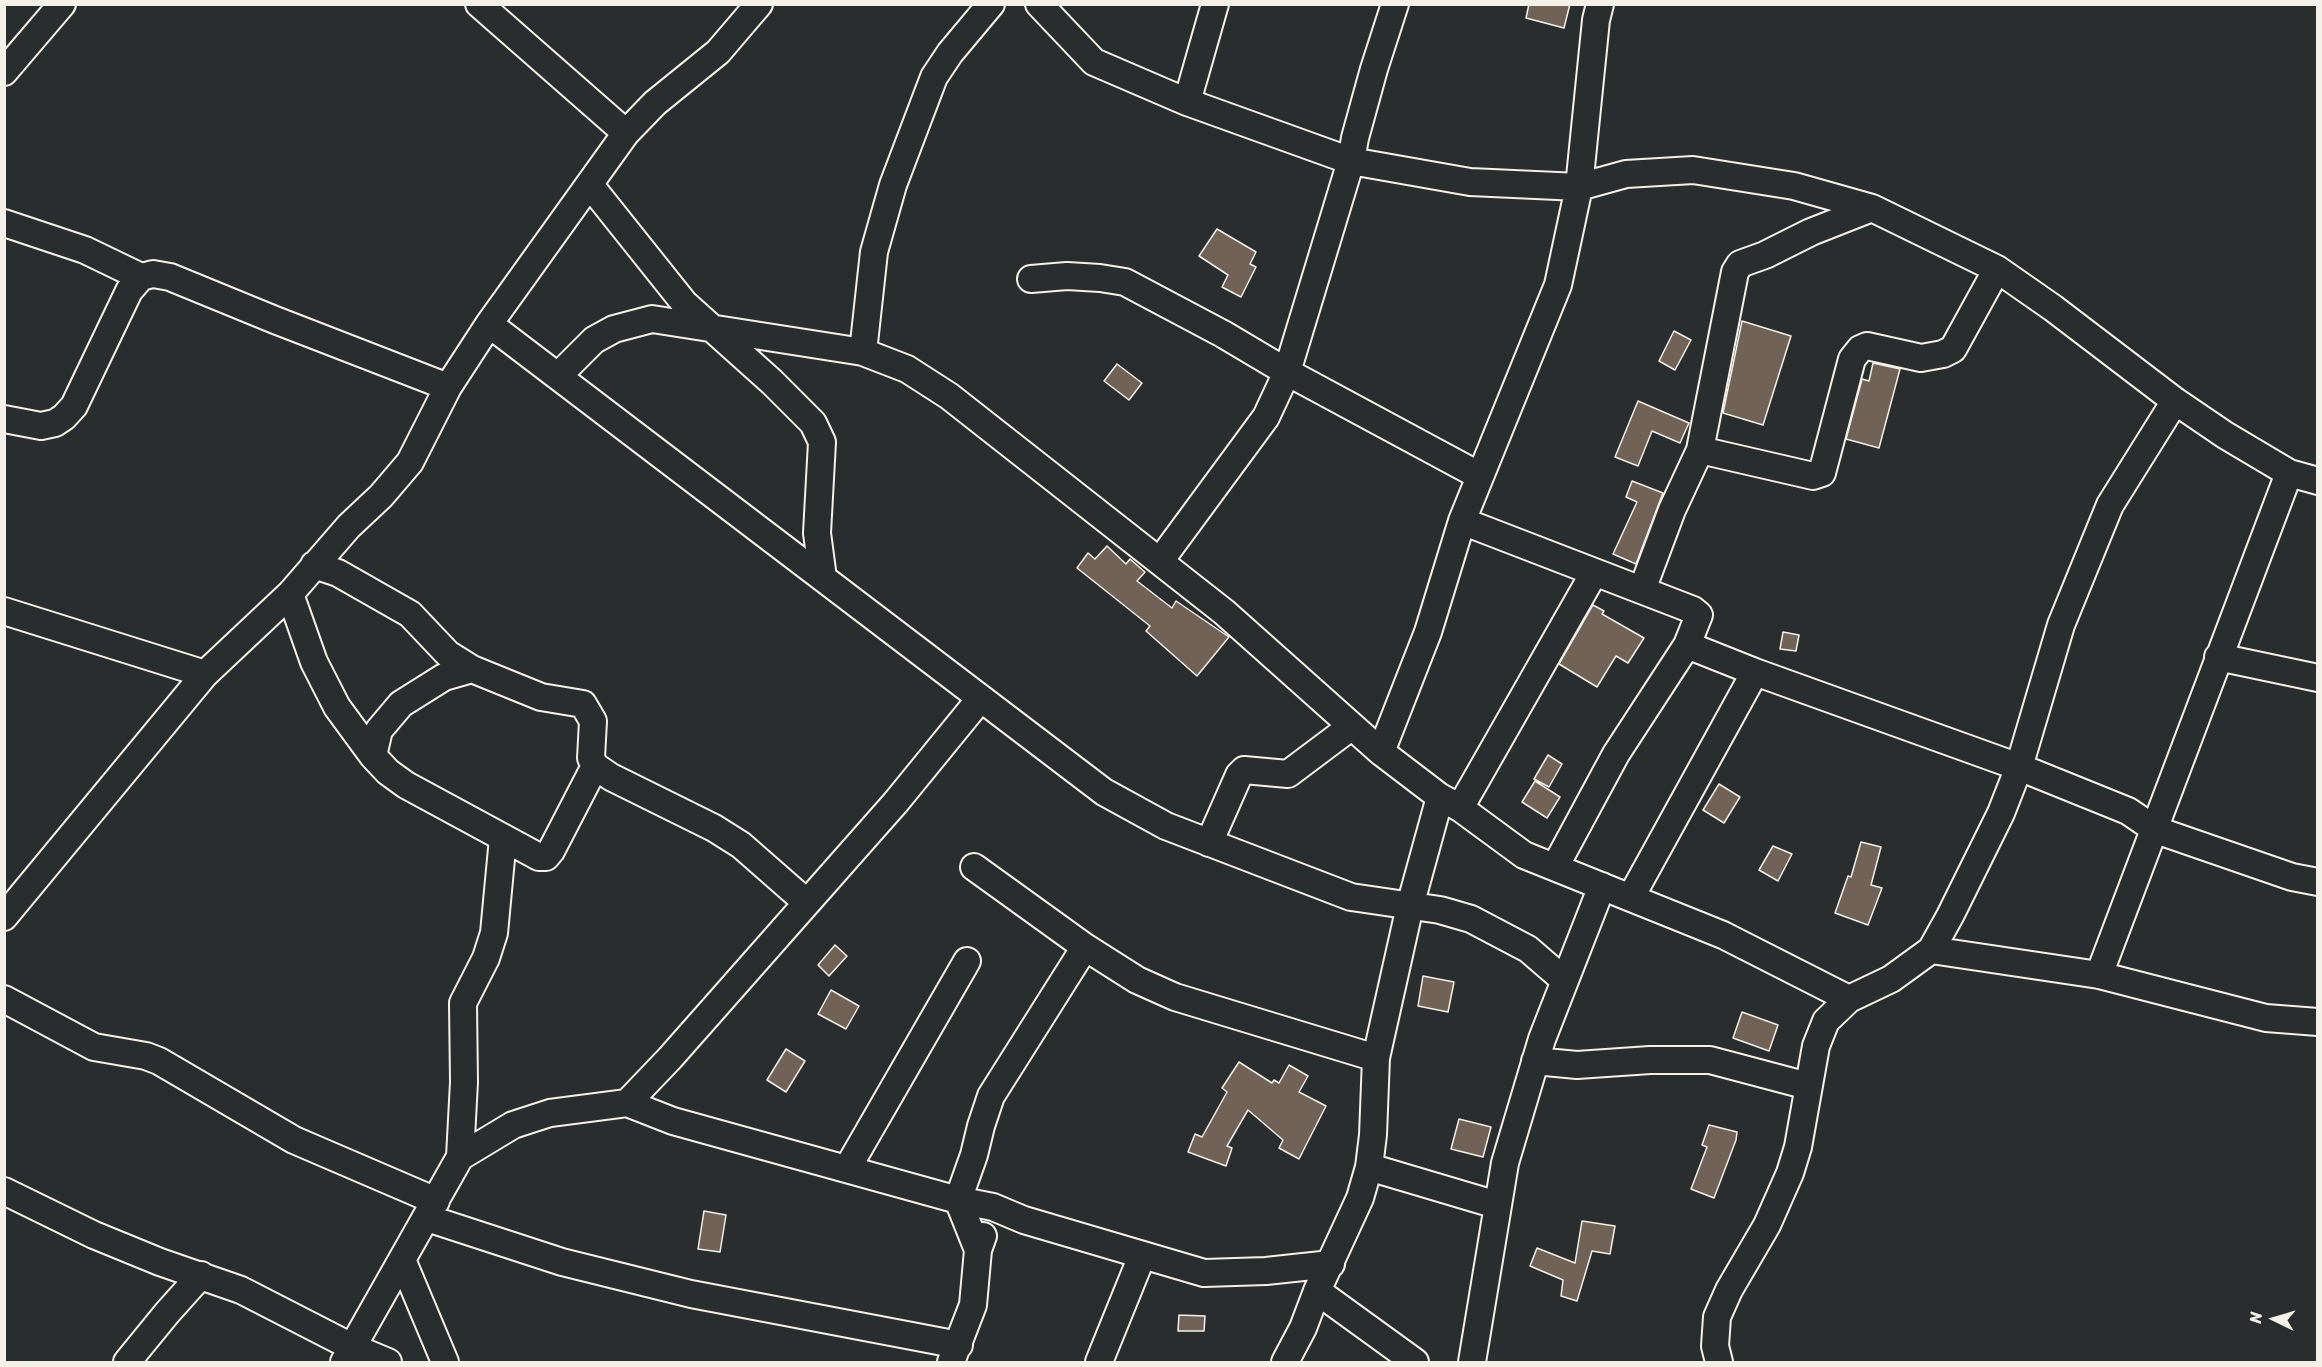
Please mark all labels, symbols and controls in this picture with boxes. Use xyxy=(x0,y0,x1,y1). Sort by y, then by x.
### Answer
north arrow xyxy=(2244,1289,2304,1349)
text: N xyxy=(2241,1311,2270,1324)

